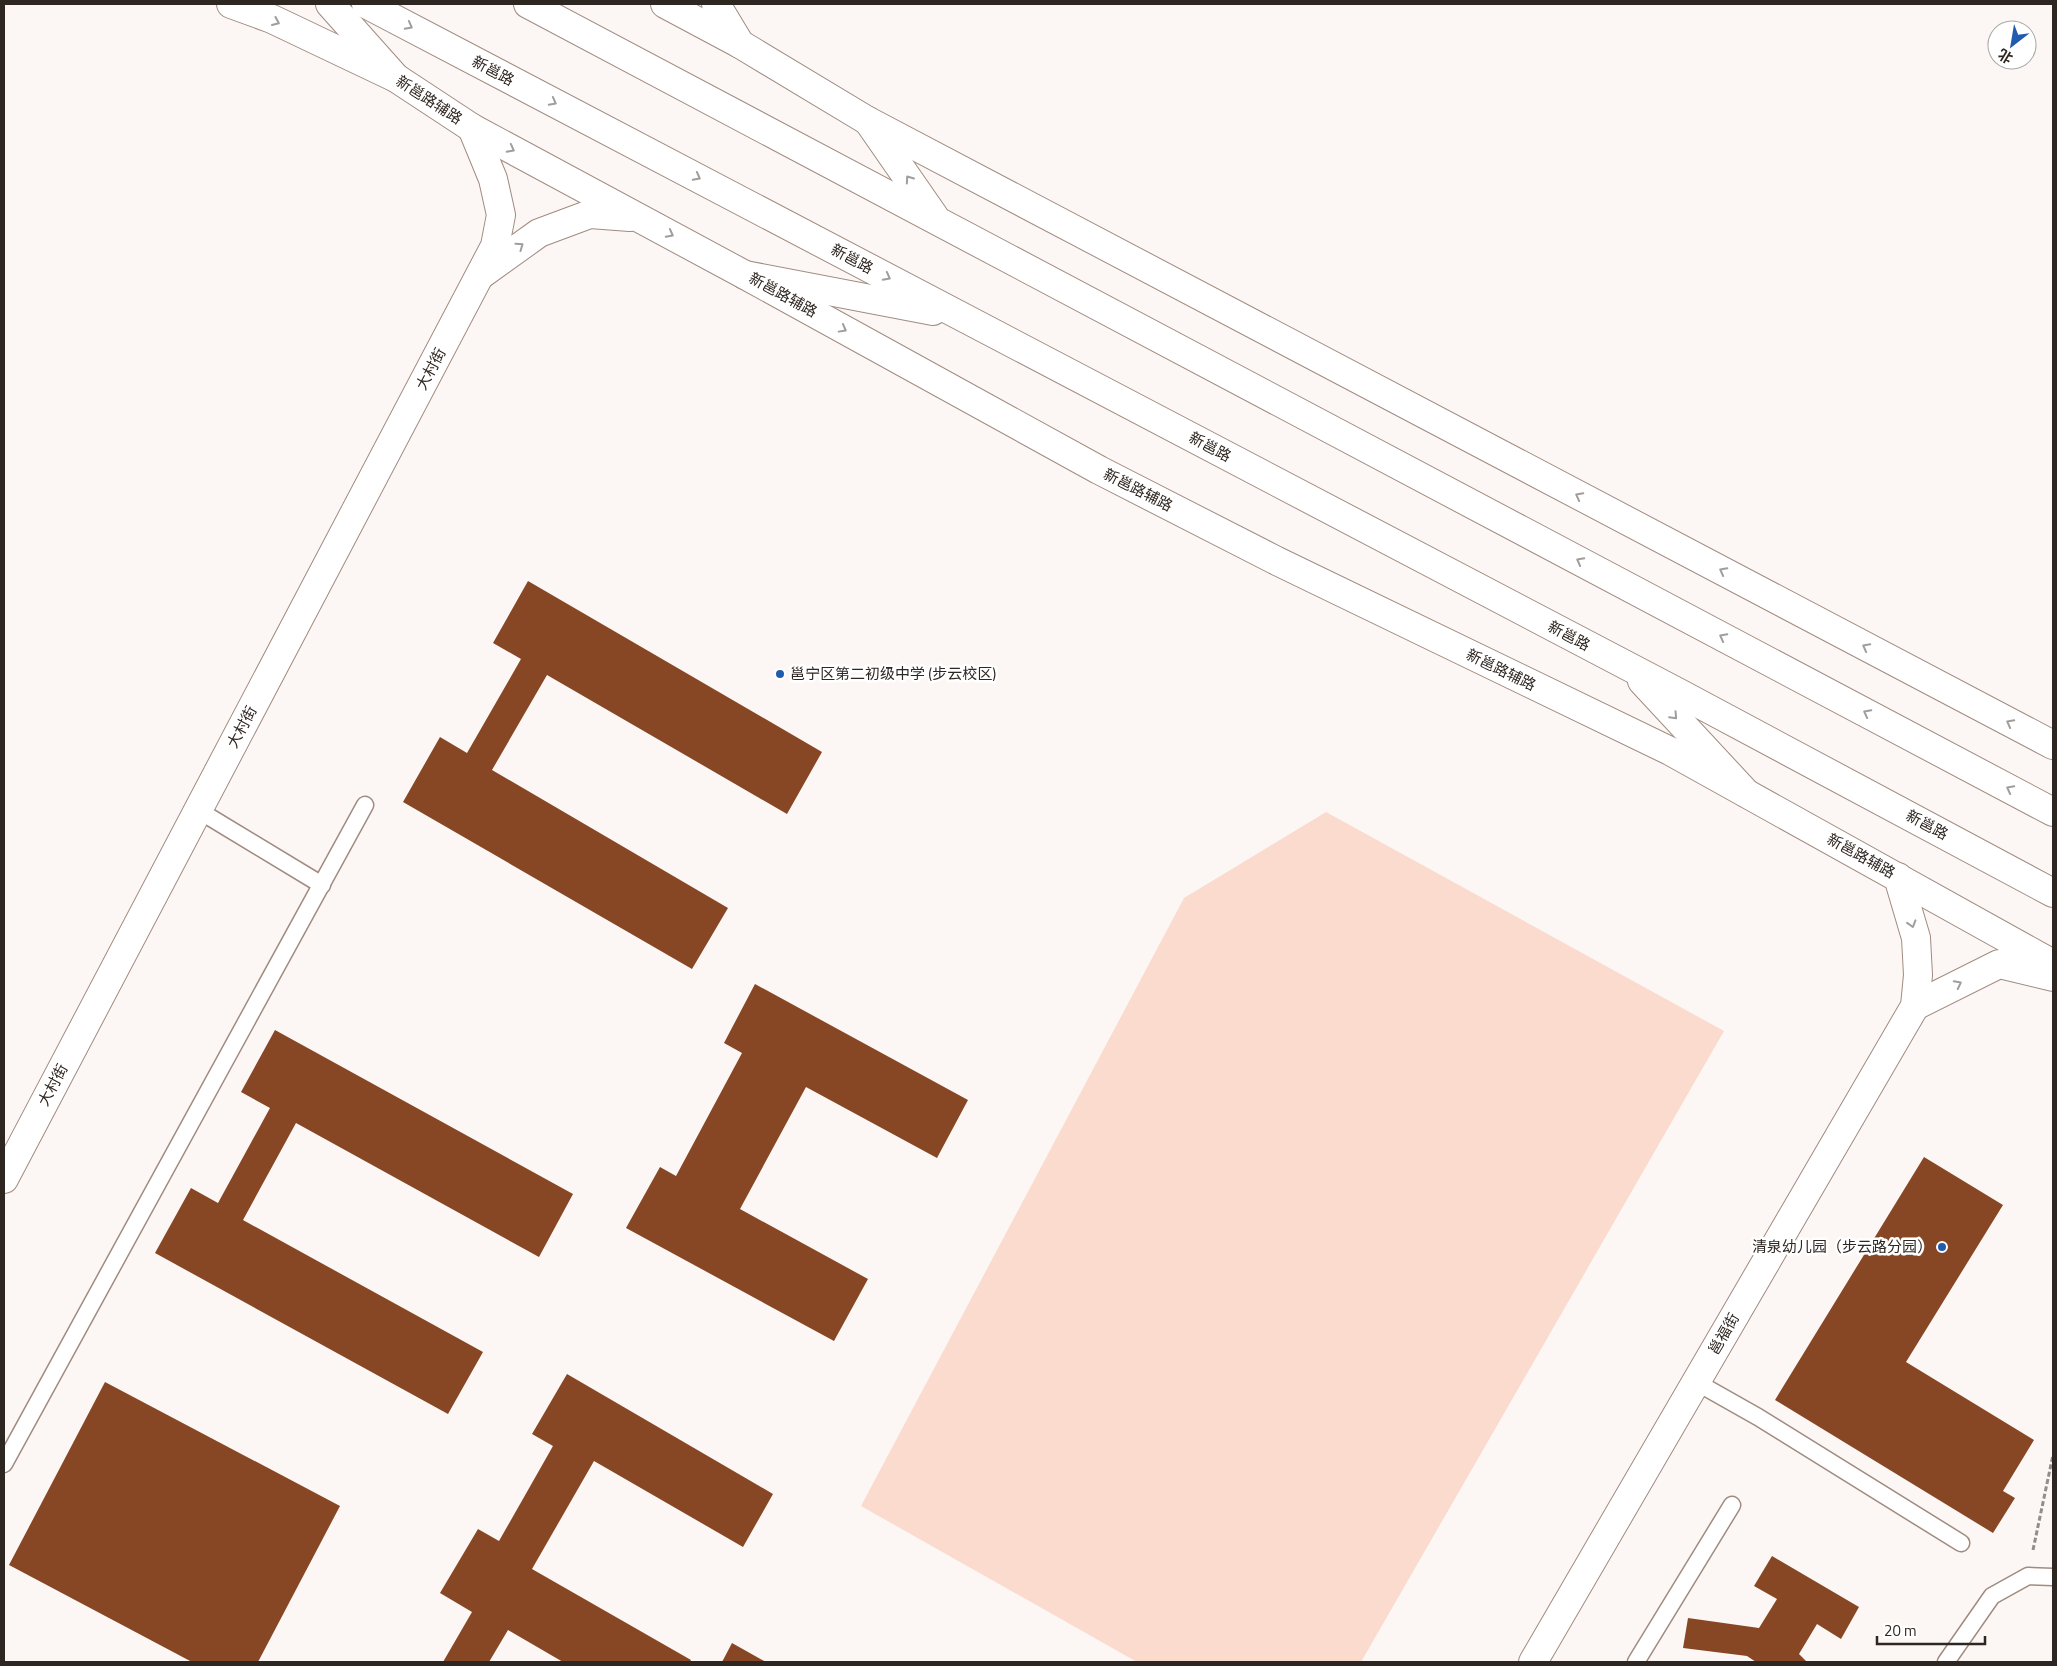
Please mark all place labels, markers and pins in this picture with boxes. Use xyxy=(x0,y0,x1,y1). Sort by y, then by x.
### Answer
place label: 邕宁区第二初级中学 (步云校区) xyxy=(790,662,996,685)
marker: 邕宁区第二初级中学 (步云校区) xyxy=(774,668,786,680)
place label: 清泉幼儿园（步云路分园） xyxy=(1752,1235,1932,1258)
marker: 清泉幼儿园（步云路分园） xyxy=(1936,1241,1948,1253)

